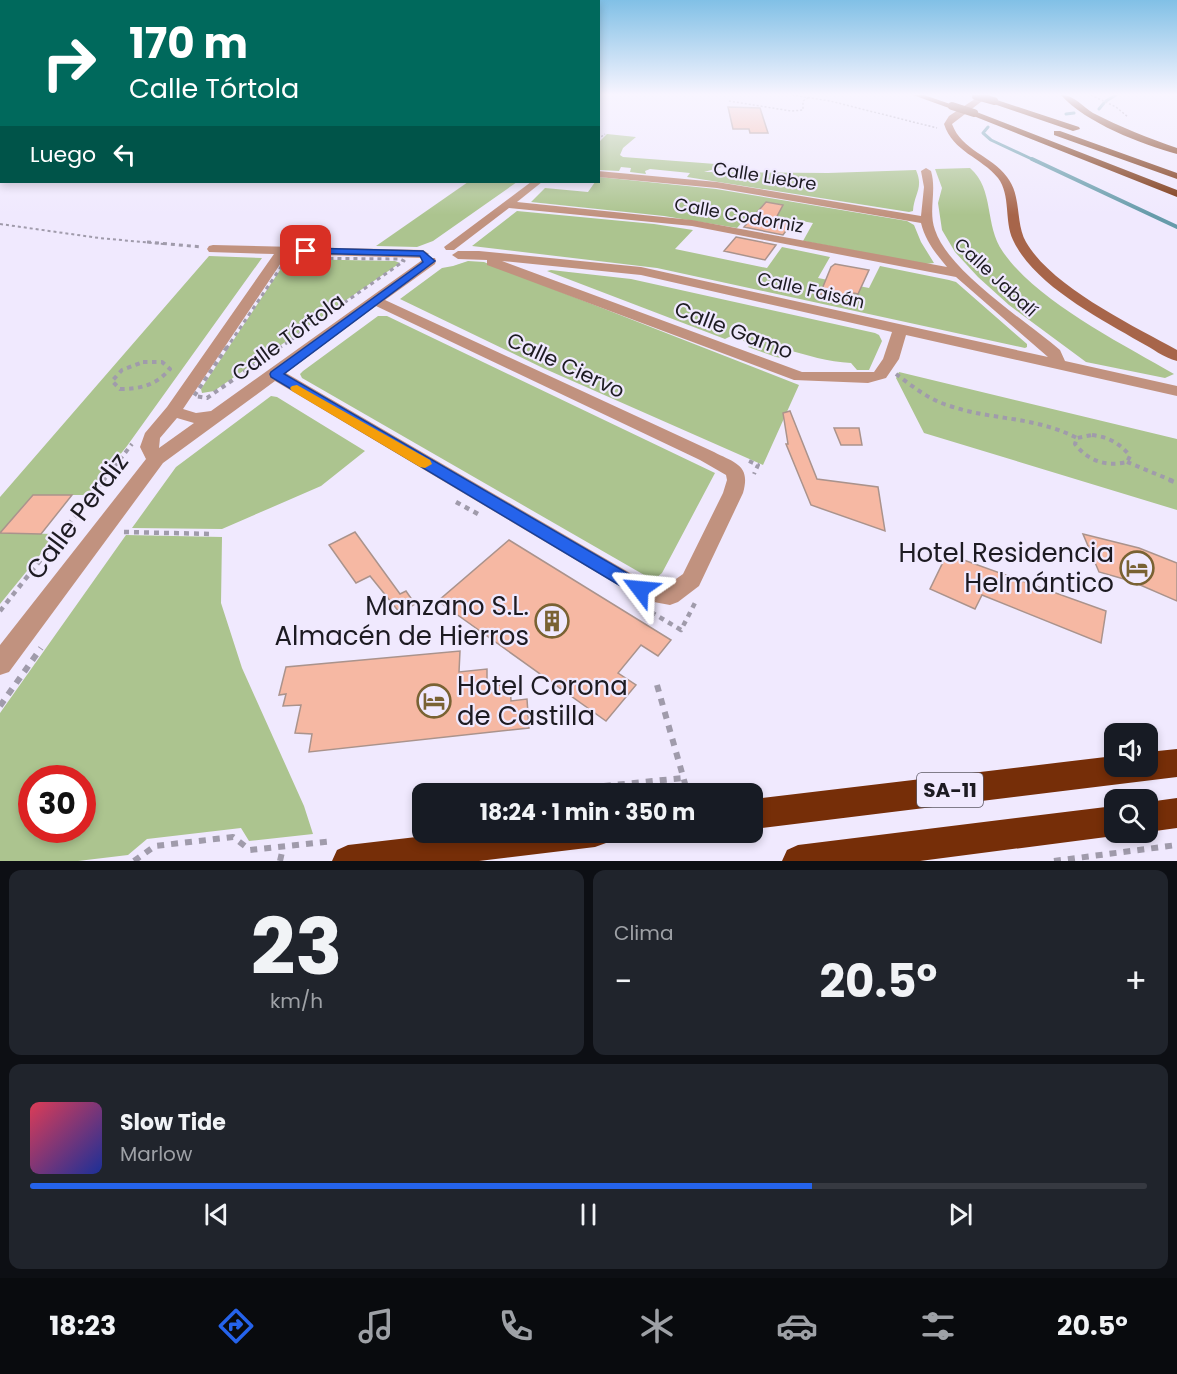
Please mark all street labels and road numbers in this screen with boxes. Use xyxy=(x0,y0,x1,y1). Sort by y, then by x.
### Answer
street label: Calle Liebre xyxy=(712,155,818,197)
street label: Calle Codorniz xyxy=(672,191,806,239)
street label: Calle Jabalí xyxy=(949,232,1043,322)
street label: Calle Faisán xyxy=(755,265,867,315)
street label: Calle Tórtola xyxy=(226,286,350,388)
street label: Calle Gamo xyxy=(670,294,798,366)
street label: Calle Ciervo xyxy=(502,325,630,405)
street label: Calle Perdiz xyxy=(17,445,137,587)
road number: SA-11 xyxy=(917,773,983,807)

